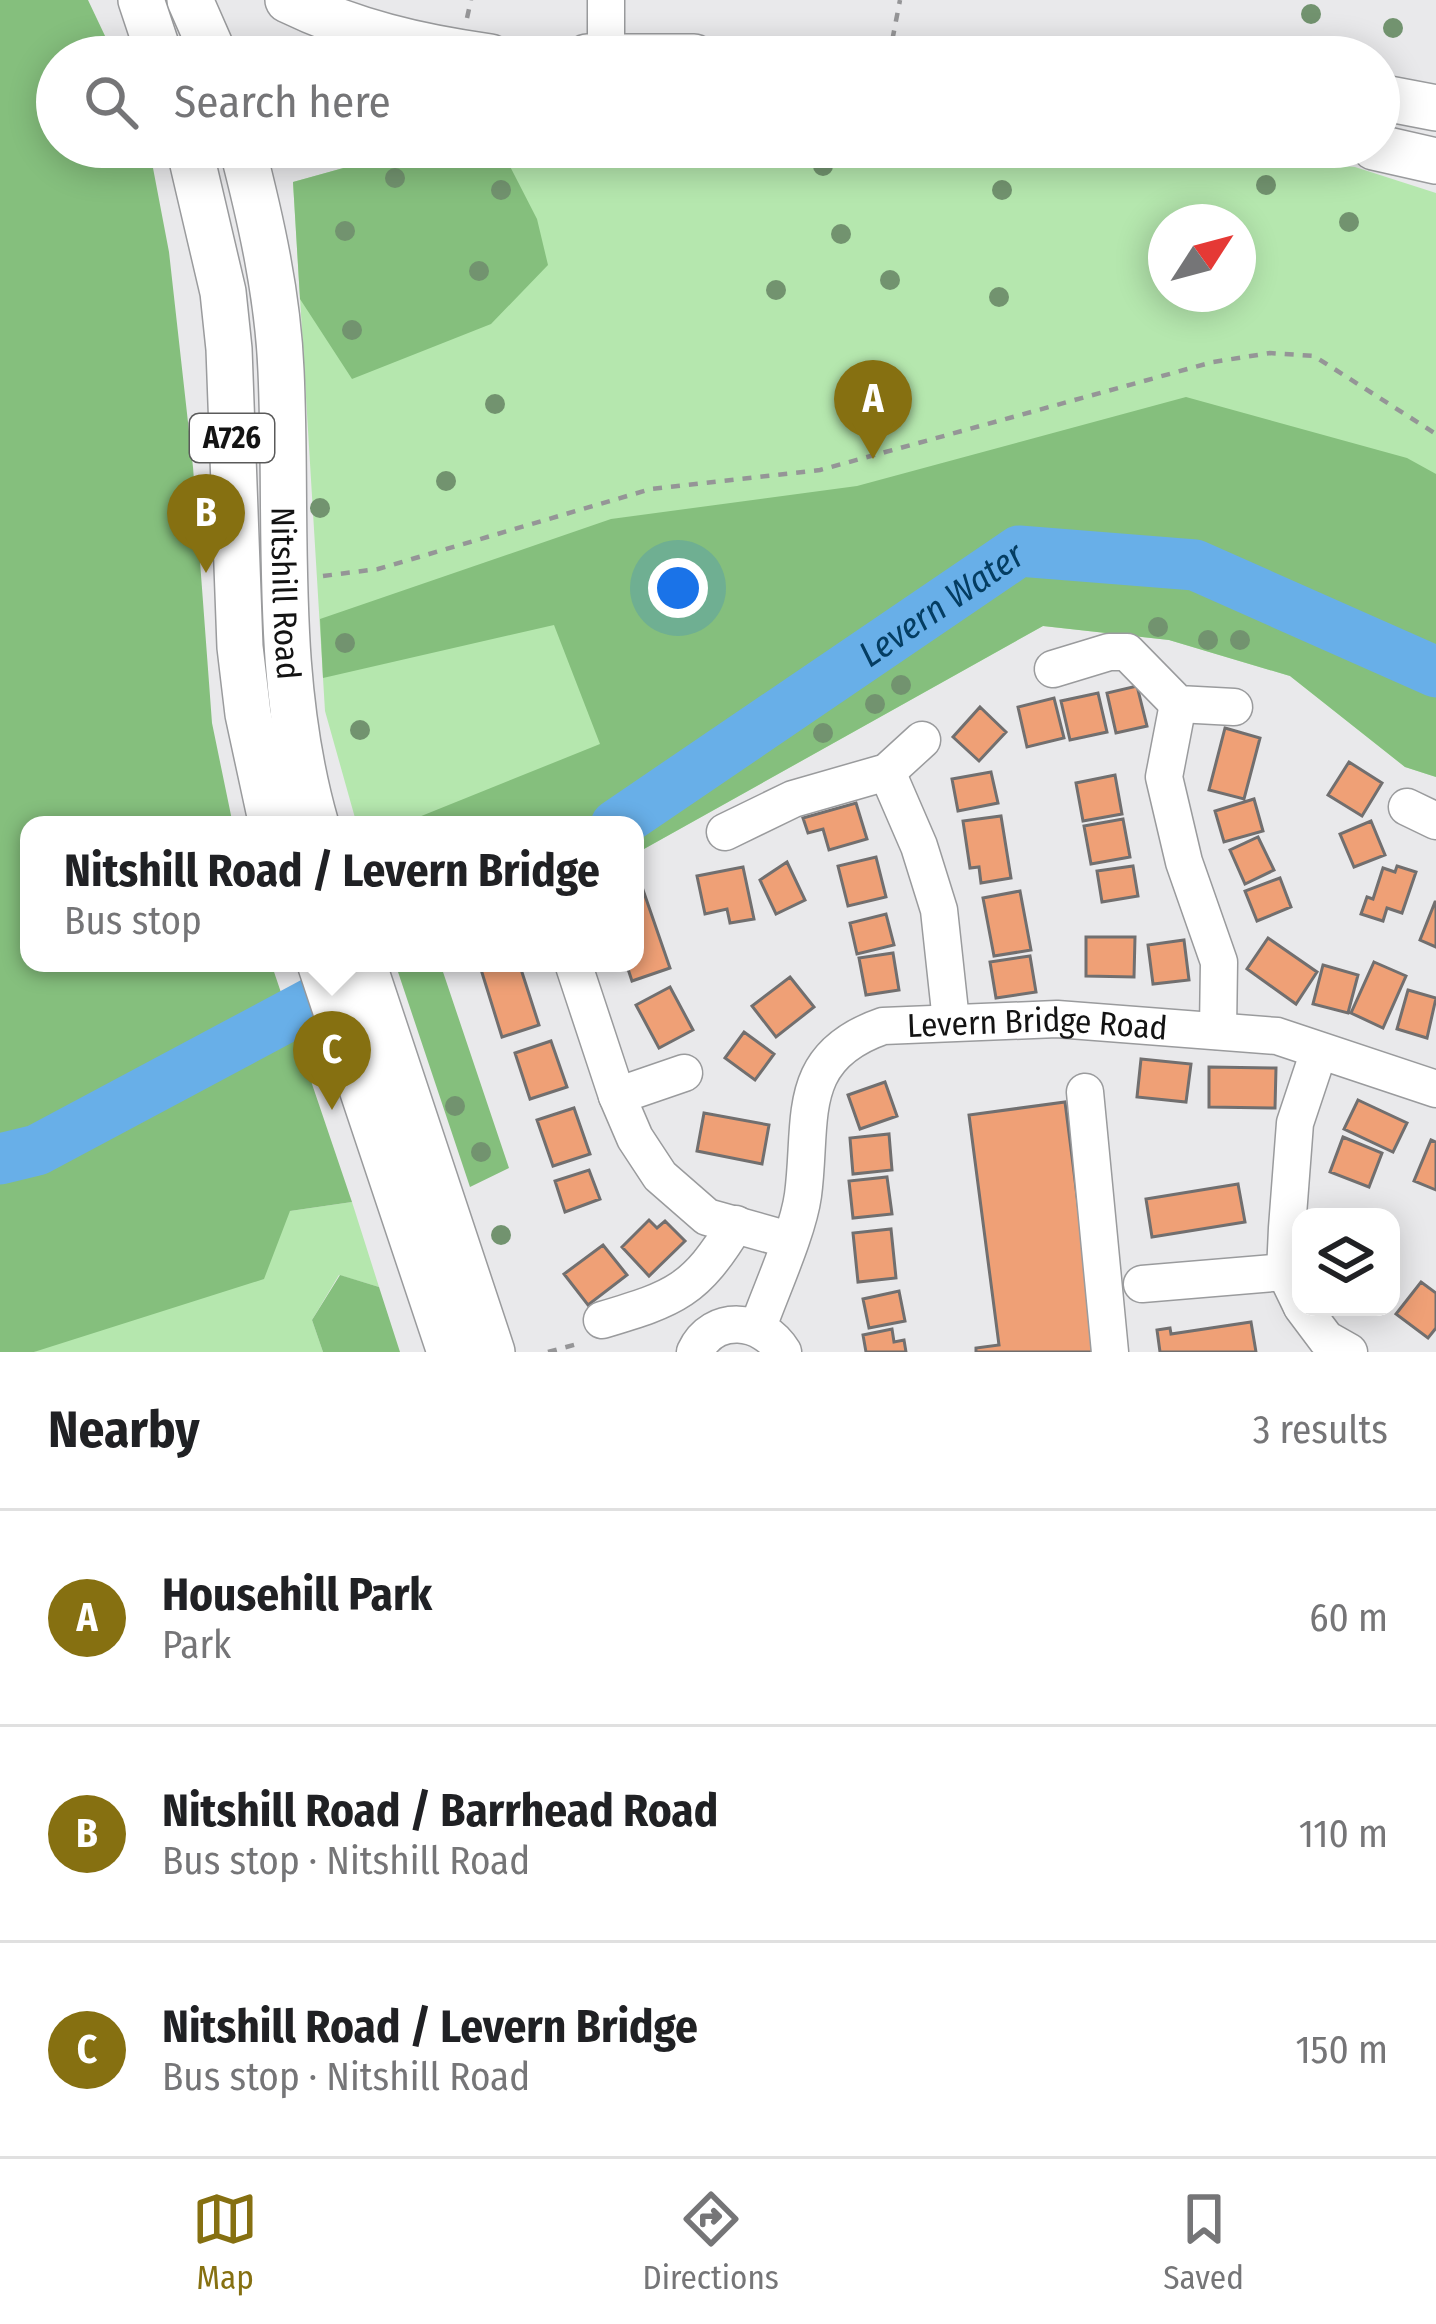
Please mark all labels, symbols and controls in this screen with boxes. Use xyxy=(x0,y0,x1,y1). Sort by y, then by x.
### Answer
search box xyxy=(36,36,1400,168)
icon: search xyxy=(78,69,144,135)
text: Search here xyxy=(174,75,391,129)
north arrow xyxy=(1148,204,1256,312)
pin: A xyxy=(834,360,912,459)
road number: A726 xyxy=(190,414,274,462)
pin: B xyxy=(167,474,245,573)
street label: Nitshill Road xyxy=(263,507,309,681)
water label: Levern Water xyxy=(851,532,1034,676)
your location xyxy=(648,558,708,618)
popup xyxy=(20,816,644,972)
text: Nitshill Road / Levern Bridge xyxy=(64,844,600,898)
text: Bus stop xyxy=(64,898,202,944)
street label: Levern Bridge Road xyxy=(906,1000,1169,1048)
pin: C xyxy=(293,1011,371,1110)
map controls xyxy=(1292,1208,1400,1316)
button: layers xyxy=(1292,1208,1400,1316)
text: Nearby xyxy=(48,1399,200,1461)
text: 3 results xyxy=(1253,1407,1388,1453)
text: Househill Park xyxy=(162,1568,432,1622)
text: A xyxy=(76,1595,98,1641)
text: 60 m xyxy=(1309,1595,1388,1641)
text: Park xyxy=(162,1622,231,1668)
text: Nitshill Road / Barrhead Road xyxy=(162,1784,718,1838)
text: B xyxy=(76,1811,98,1857)
text: 110 m xyxy=(1299,1811,1388,1857)
text: Bus stop · Nitshill Road xyxy=(162,1838,530,1884)
text: Nitshill Road / Levern Bridge xyxy=(162,2000,698,2054)
text: C xyxy=(77,2027,97,2073)
text: 150 m xyxy=(1295,2027,1388,2073)
text: Bus stop · Nitshill Road xyxy=(162,2054,530,2100)
tab: Map xyxy=(192,2186,258,2298)
tab: Directions xyxy=(642,2186,779,2298)
tab: Saved xyxy=(1163,2186,1244,2298)

